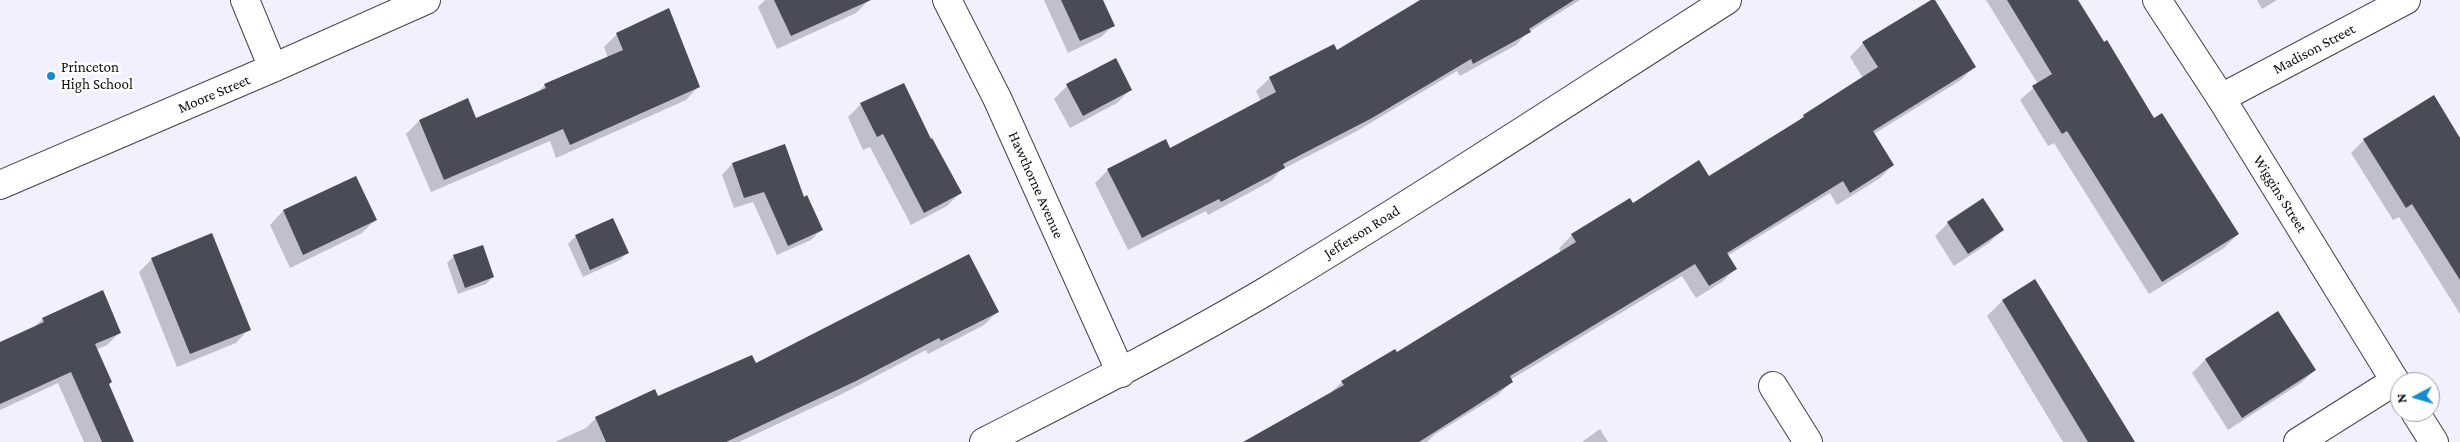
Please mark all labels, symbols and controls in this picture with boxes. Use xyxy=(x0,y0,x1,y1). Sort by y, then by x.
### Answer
street label: Madison Street xyxy=(2270,20,2358,78)
place label: Princeton High School xyxy=(61,58,133,93)
marker: Princeton High School xyxy=(45,70,57,82)
street label: Moore Street xyxy=(175,71,253,117)
street label: Hawthorne Avenue xyxy=(1004,129,1068,241)
street label: Wiggins Street xyxy=(2249,152,2311,236)
street label: Jefferson Road xyxy=(1321,202,1403,262)
north arrow xyxy=(2390,372,2440,422)
text: N xyxy=(2393,393,2410,404)

